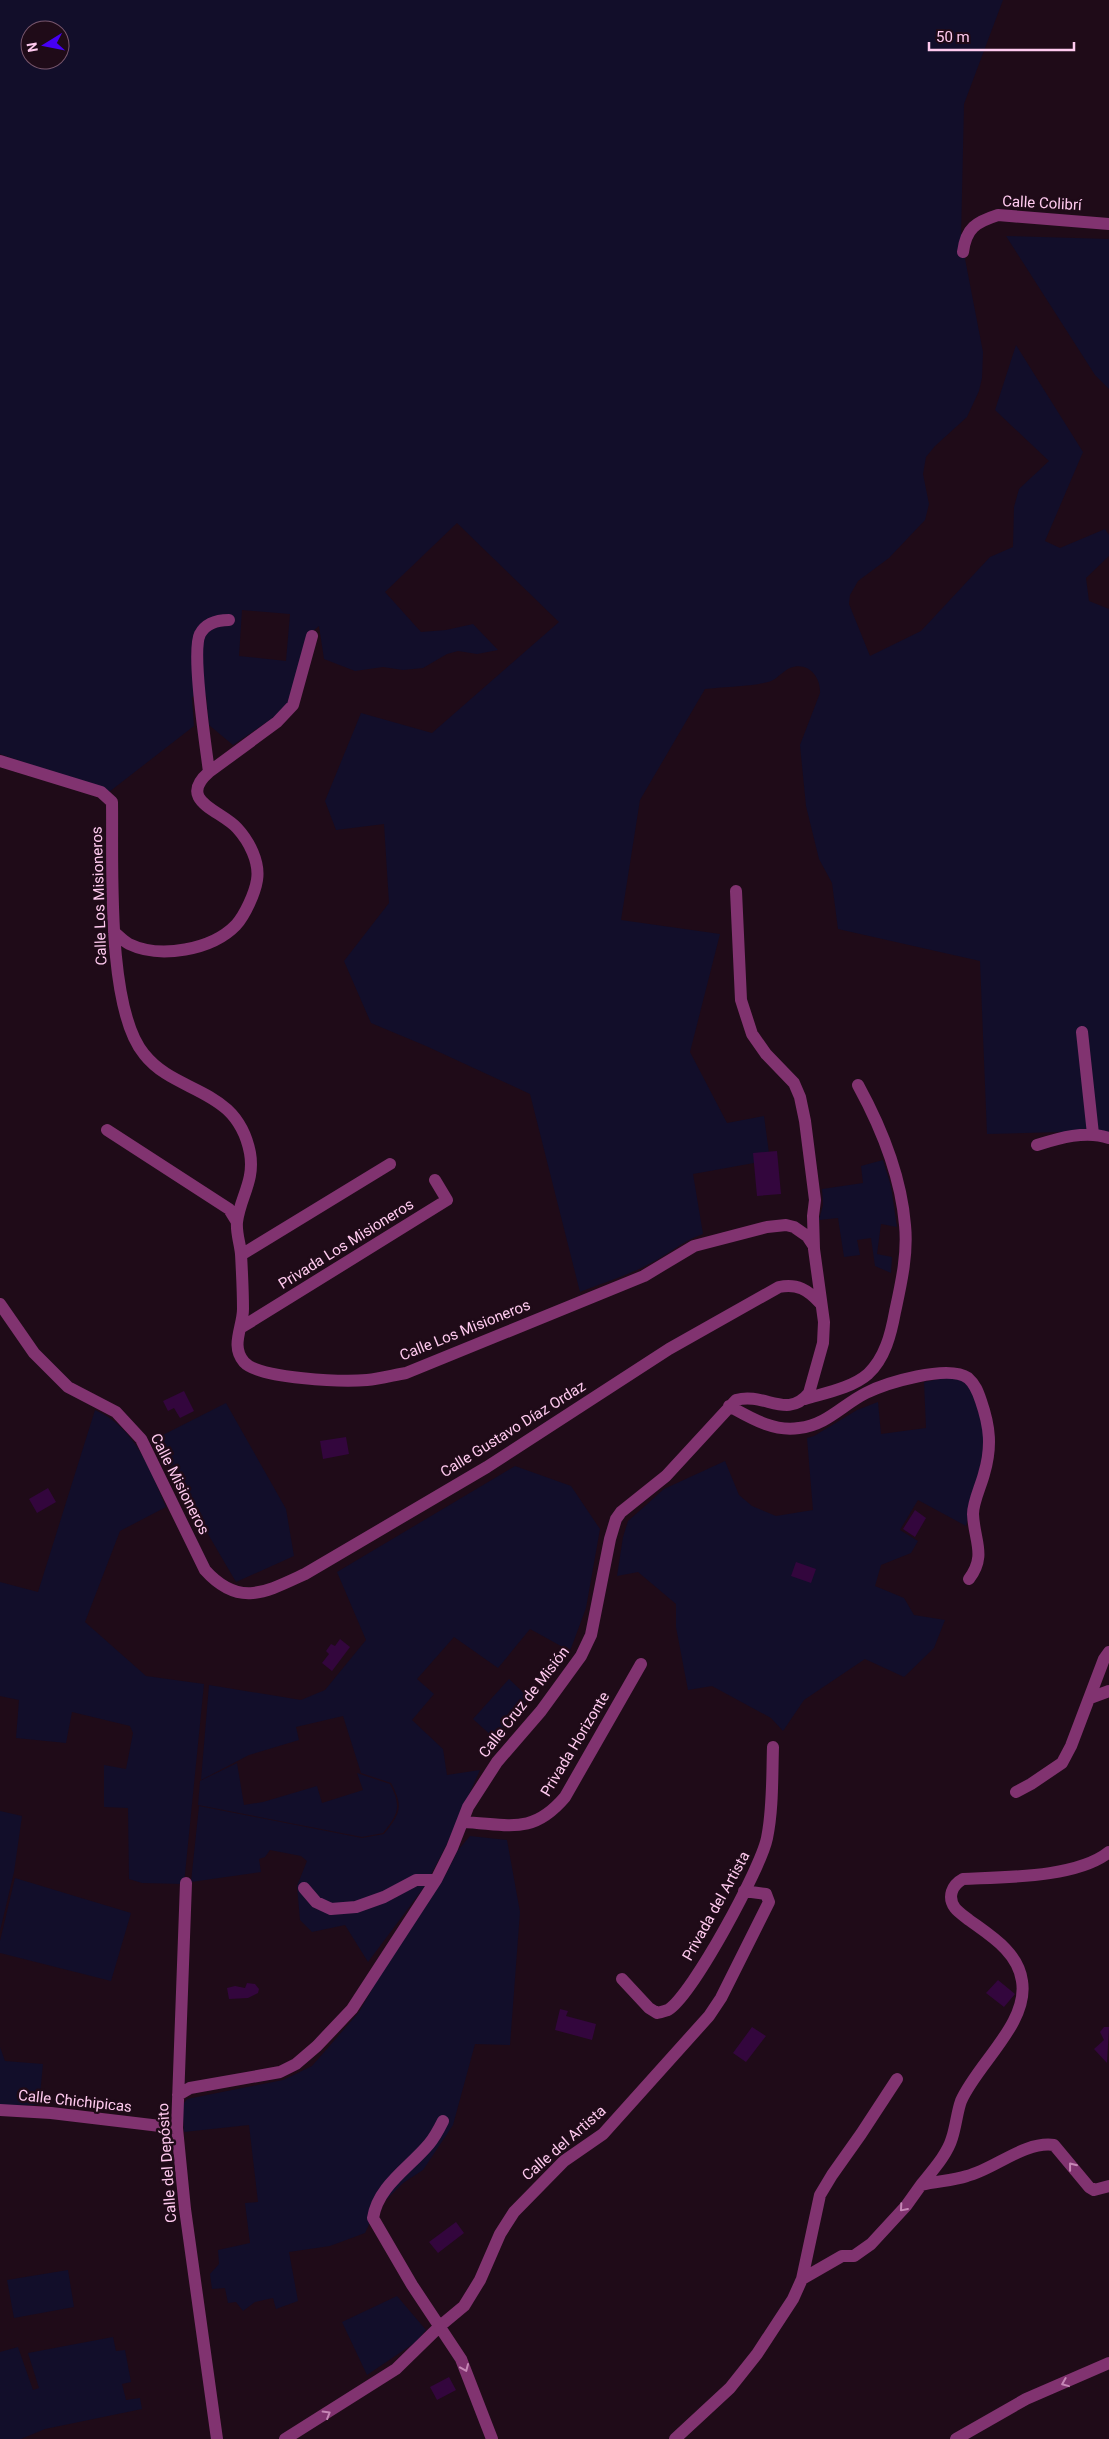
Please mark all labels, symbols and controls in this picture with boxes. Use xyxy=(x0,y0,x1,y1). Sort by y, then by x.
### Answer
north arrow xyxy=(20,20,70,70)
scale bar xyxy=(929,20,1074,52)
text: 50 m xyxy=(936,28,970,46)
text: N xyxy=(23,41,41,54)
street label: Calle Colibrí xyxy=(1002,192,1084,214)
street label: Calle Los Misioneros xyxy=(88,826,110,966)
street label: Privada Los Misioneros xyxy=(275,1195,417,1293)
street label: Calle Los Misioneros xyxy=(397,1296,533,1364)
street label: Calle Gustavo Díaz Ordaz xyxy=(437,1377,589,1481)
street label: Calle Misioneros xyxy=(147,1430,213,1538)
street label: Calle Cruz de Misión xyxy=(475,1643,573,1761)
street label: Privada Horizonte xyxy=(537,1688,613,1800)
street label: Privada del Artista xyxy=(678,1848,754,1964)
street label: Calle Chichipicas xyxy=(17,2086,133,2116)
street label: Calle del Depósito xyxy=(154,2102,180,2224)
street label: Calle del Artista xyxy=(518,2102,610,2184)
one-way arrow xyxy=(1070,2163,1078,2172)
one-way arrow xyxy=(900,2202,909,2211)
one-way arrow xyxy=(459,2363,470,2372)
one-way arrow xyxy=(1061,2377,1069,2387)
one-way arrow xyxy=(321,2410,330,2420)

